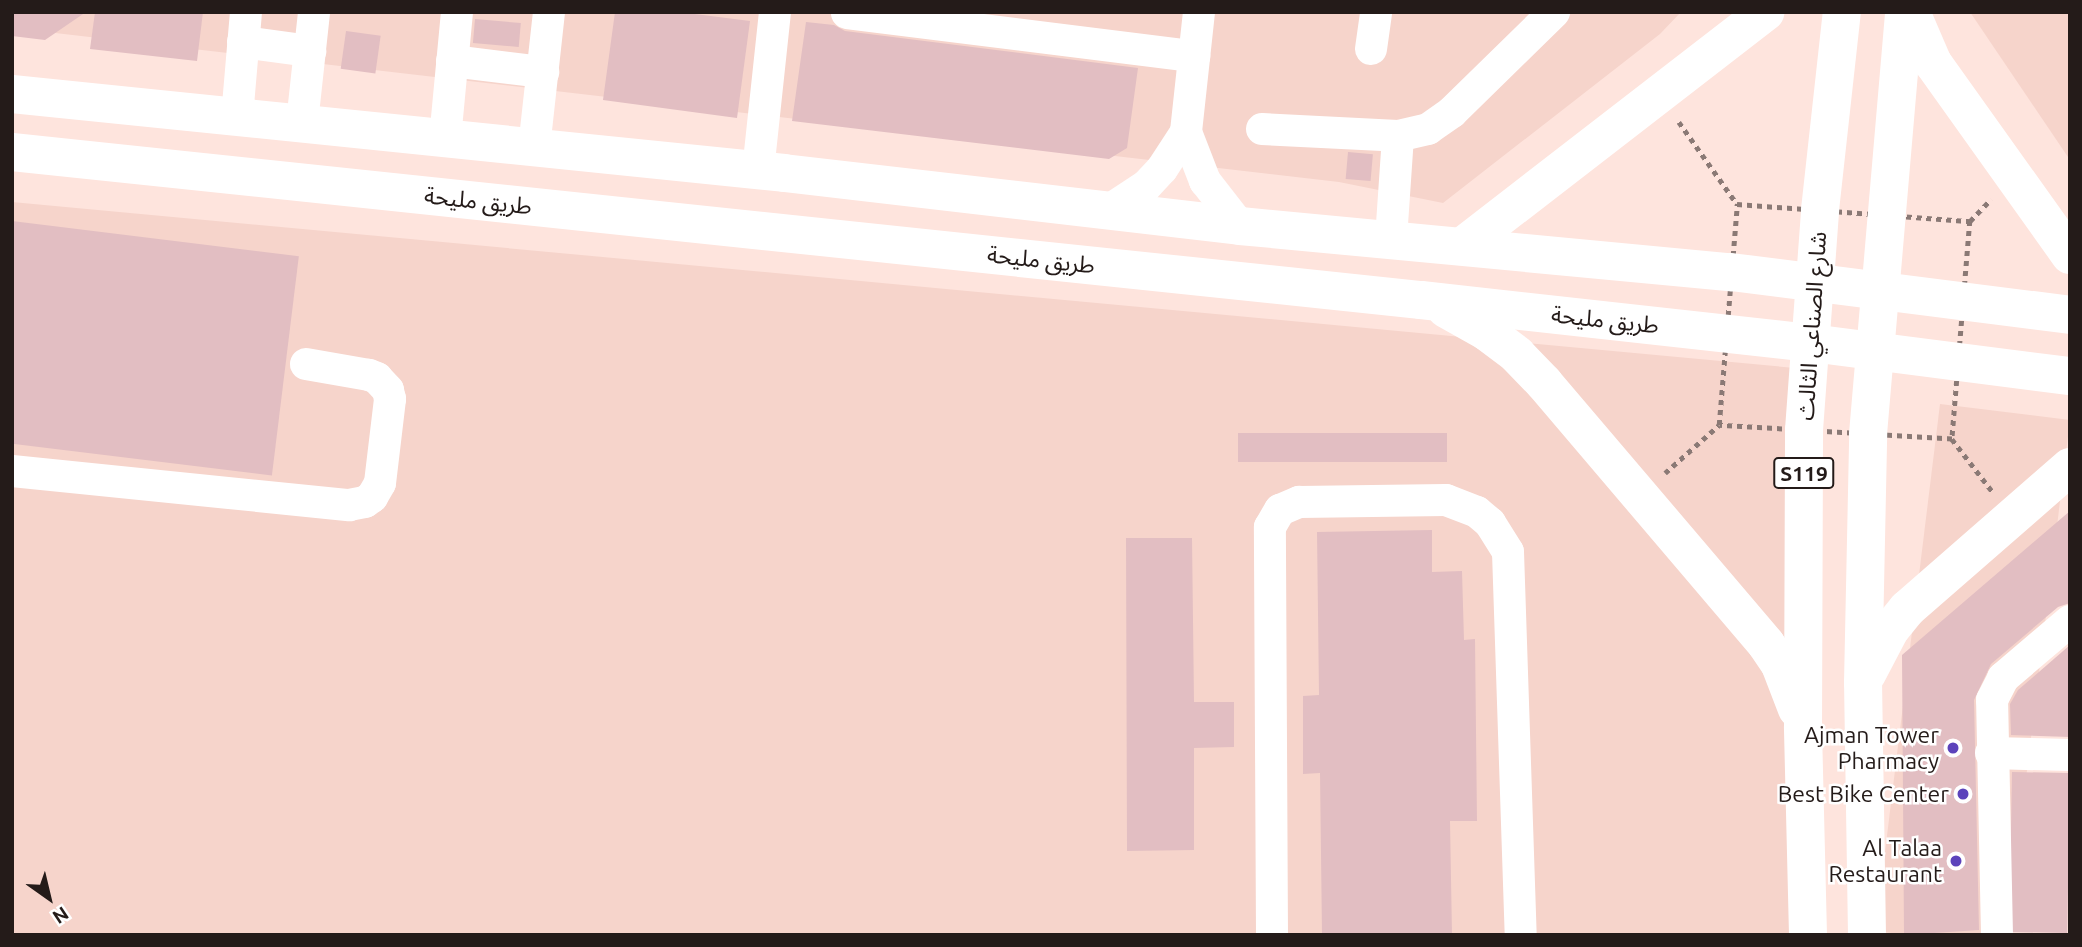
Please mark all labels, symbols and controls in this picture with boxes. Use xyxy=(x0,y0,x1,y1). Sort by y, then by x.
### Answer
street label: طريق مليحة xyxy=(423,182,533,220)
street label: شارع الصناعي الثالث xyxy=(1792,230,1832,422)
street label: طريق مليحة xyxy=(986,241,1096,279)
street label: طريق مليحة xyxy=(1550,301,1660,339)
road number: S119 xyxy=(1772,456,1836,490)
place label: Ajman Tower Pharmacy xyxy=(1804,721,1939,775)
marker: Ajman Tower Pharmacy xyxy=(1945,740,1961,756)
place label: Best Bike Center xyxy=(1778,780,1949,808)
marker: Best Bike Center xyxy=(1955,786,1971,802)
place label: Al Talaa Restaurant xyxy=(1828,834,1942,888)
marker: Al Talaa Restaurant xyxy=(1948,853,1964,869)
north arrow xyxy=(14,863,84,933)
text: N xyxy=(49,902,73,928)

